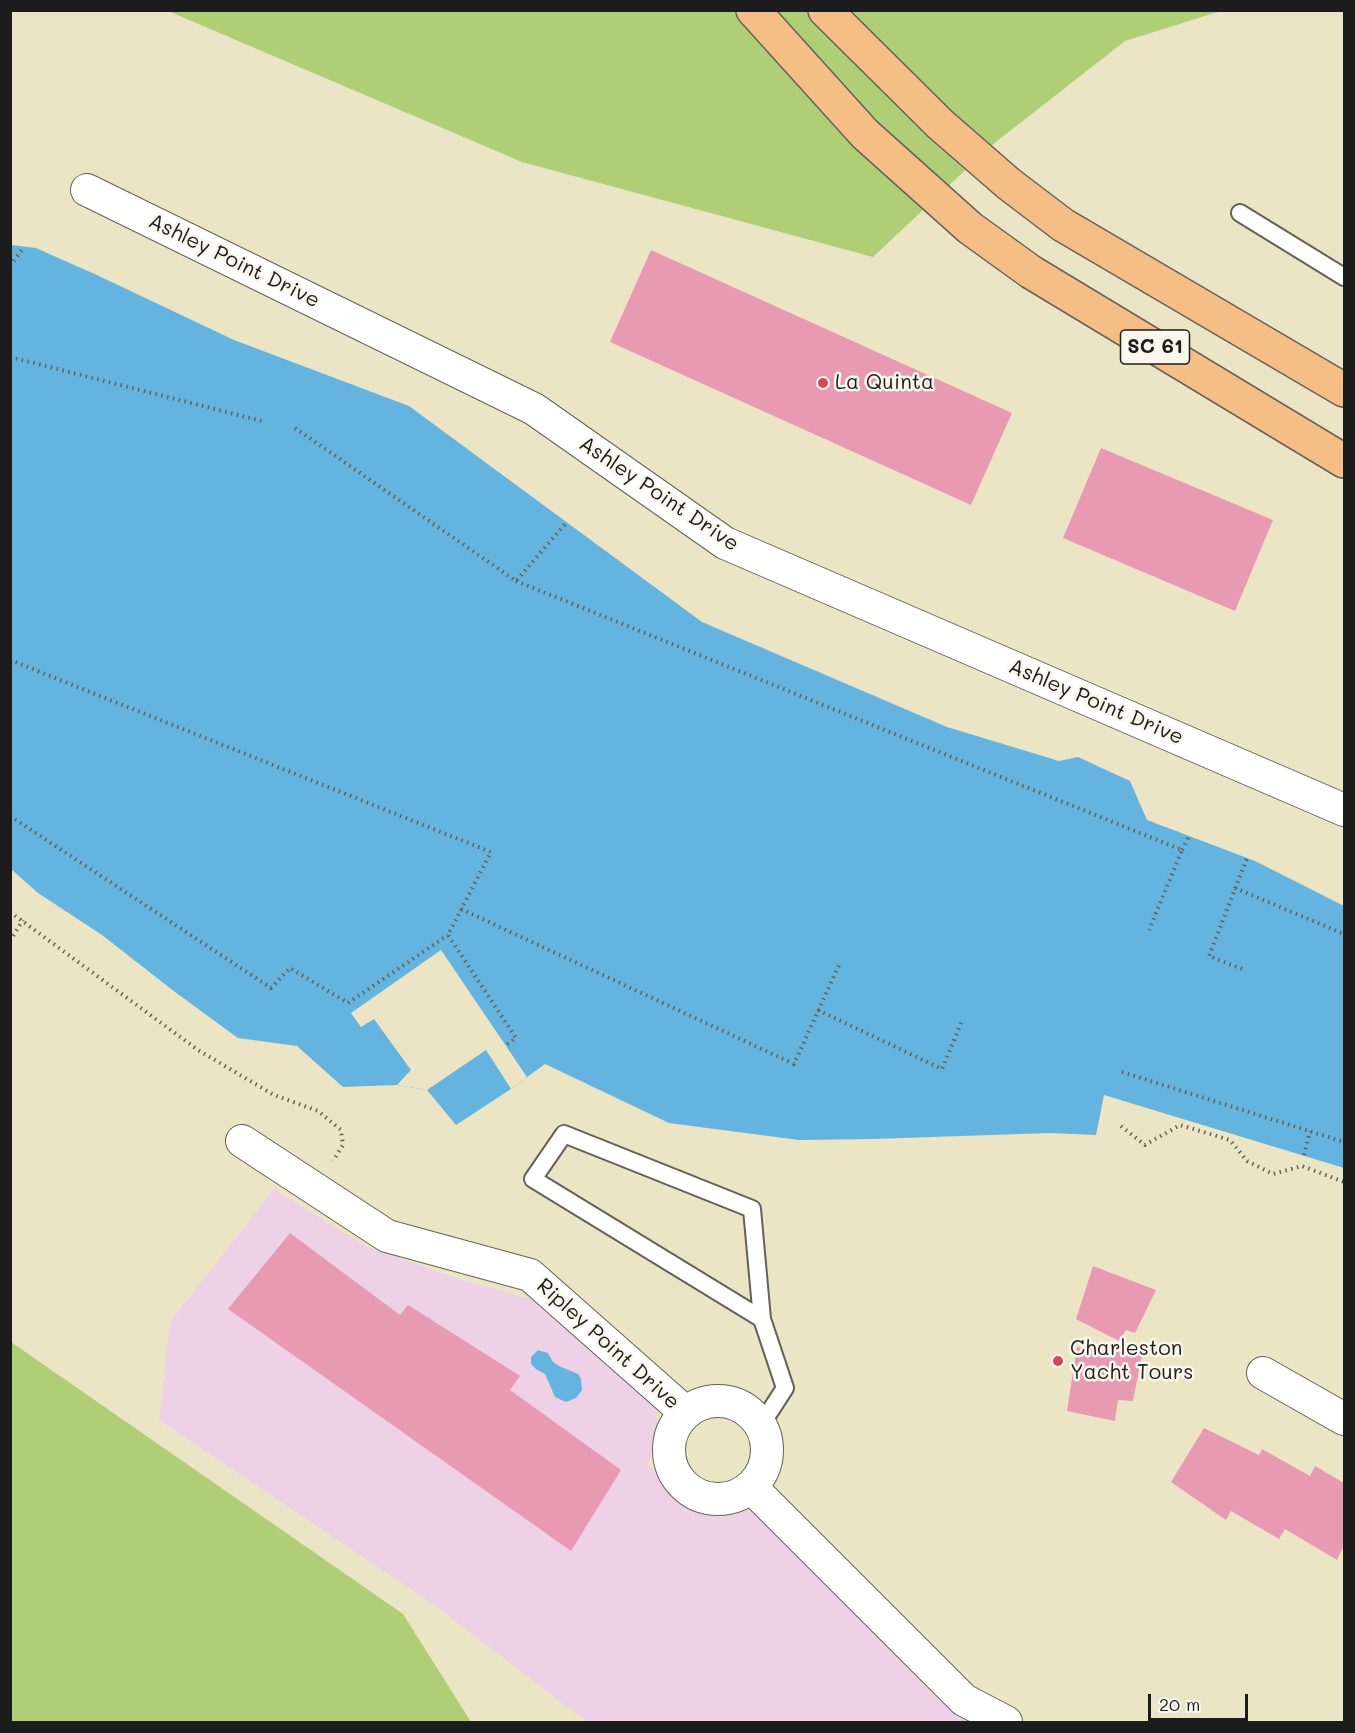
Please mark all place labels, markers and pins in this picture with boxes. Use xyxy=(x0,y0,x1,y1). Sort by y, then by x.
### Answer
place label: La Quinta xyxy=(835,370,934,396)
marker: La Quinta xyxy=(816,376,830,390)
place label: Charleston Yacht Tours xyxy=(1070,1336,1193,1386)
marker: Charleston Yacht Tours xyxy=(1051,1354,1065,1368)

